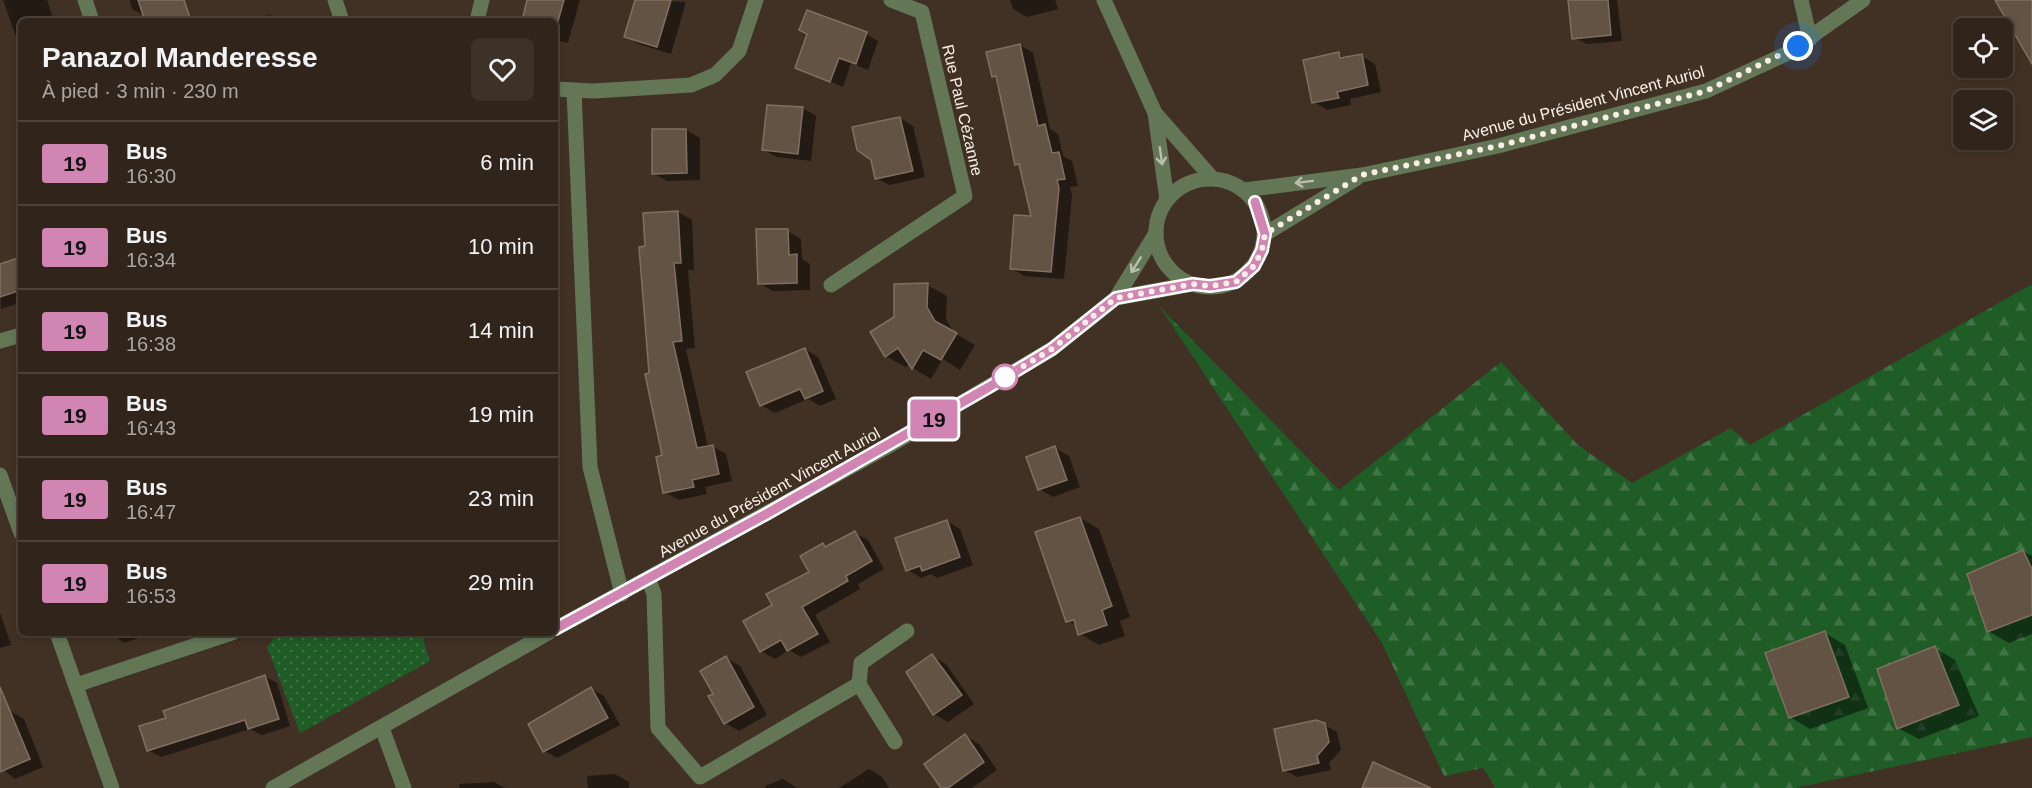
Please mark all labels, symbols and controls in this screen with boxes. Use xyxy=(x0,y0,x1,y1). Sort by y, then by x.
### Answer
map controls xyxy=(1953,18,2013,150)
button: locate xyxy=(1953,18,2013,78)
your location xyxy=(1783,31,1813,61)
button: heart xyxy=(471,38,534,101)
text: Panazol Manderesse xyxy=(42,42,317,73)
street label: Rue Paul Cézanne xyxy=(939,43,986,178)
street label: Avenue du Président Vincent Auriol xyxy=(1460,63,1706,144)
text: À pied · 3 min · 230 m xyxy=(42,80,239,102)
button: layers xyxy=(1953,90,2013,150)
text: Bus xyxy=(126,139,168,164)
one-way arrow xyxy=(1156,146,1167,166)
text: 6 min xyxy=(480,150,534,175)
text: 19 xyxy=(63,152,87,175)
text: 16:30 xyxy=(126,165,176,187)
one-way arrow xyxy=(1294,177,1314,188)
text: Bus xyxy=(126,223,168,248)
text: 10 min xyxy=(468,234,534,259)
text: 19 xyxy=(63,236,87,259)
text: 16:34 xyxy=(126,249,176,271)
one-way arrow xyxy=(1129,256,1141,273)
text: Bus xyxy=(126,307,168,332)
text: 14 min xyxy=(468,318,534,343)
text: 19 xyxy=(63,320,87,343)
text: 16:38 xyxy=(126,333,176,355)
unlabelled marker xyxy=(992,364,1018,390)
text: Bus xyxy=(126,391,168,416)
line badge: 19 xyxy=(907,400,961,438)
text: 19 min xyxy=(468,402,534,427)
text: 19 xyxy=(63,404,87,427)
text: 19 xyxy=(922,408,946,431)
text: 16:43 xyxy=(126,417,176,439)
street label: Avenue du Président Vincent Auriol xyxy=(656,424,883,561)
text: Bus xyxy=(126,475,168,500)
text: 23 min xyxy=(468,486,534,511)
text: 19 xyxy=(63,488,87,511)
text: 16:47 xyxy=(126,501,176,523)
text: Bus xyxy=(126,559,168,584)
text: 29 min xyxy=(468,570,534,595)
text: 19 xyxy=(63,572,87,595)
text: 16:53 xyxy=(126,585,176,607)

